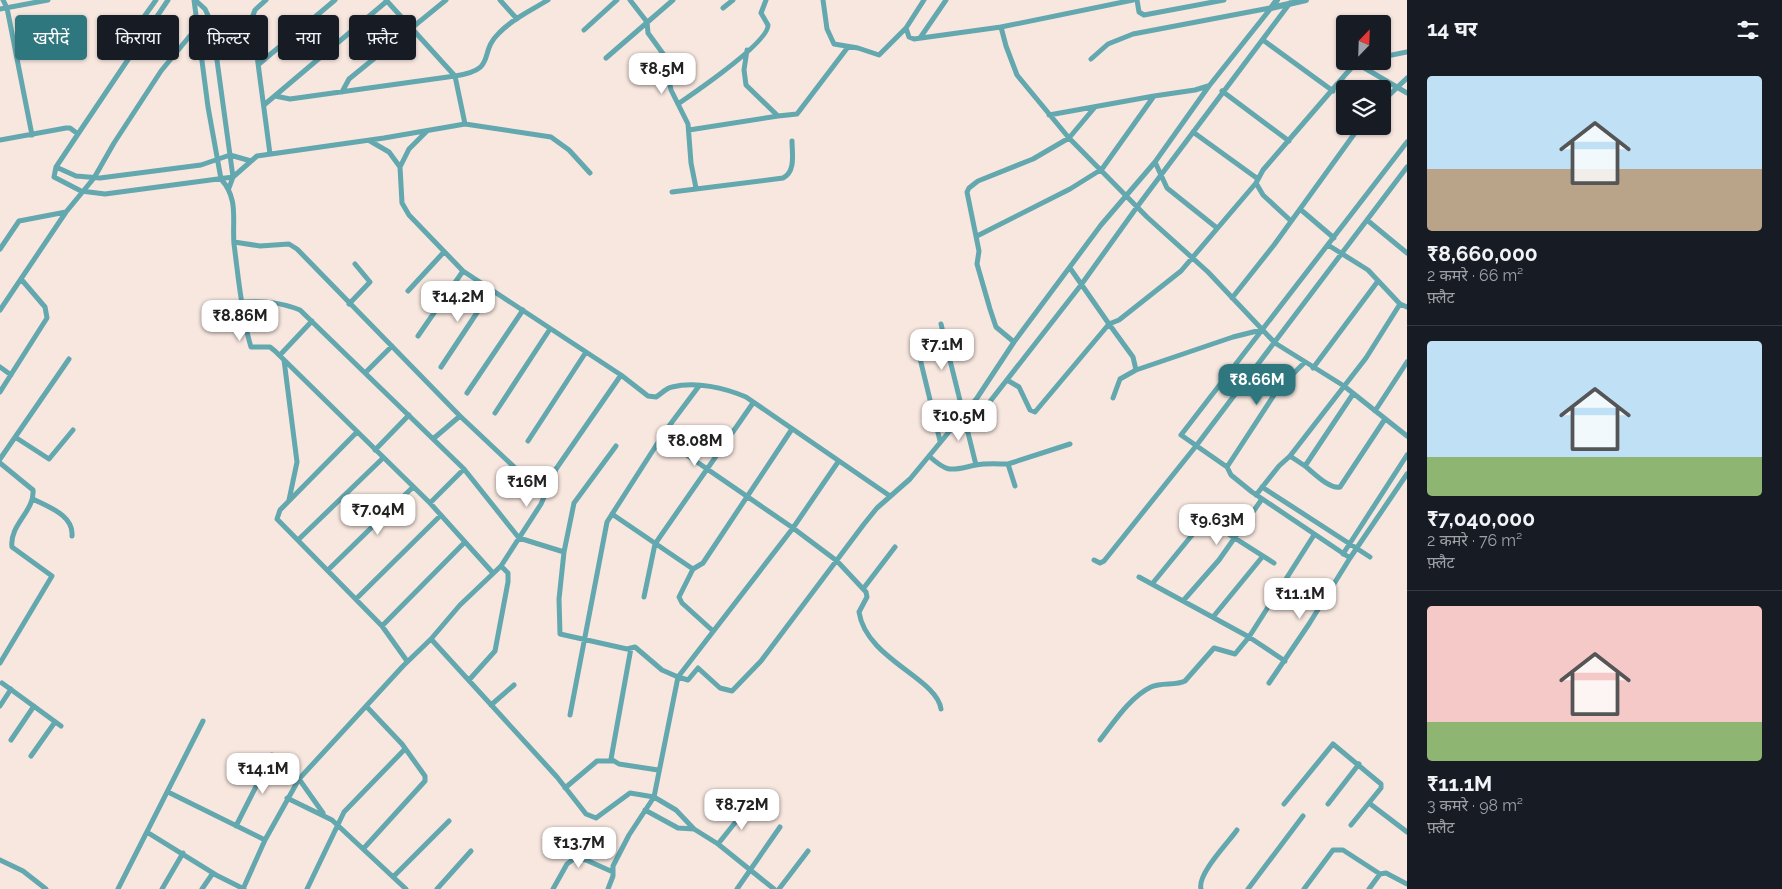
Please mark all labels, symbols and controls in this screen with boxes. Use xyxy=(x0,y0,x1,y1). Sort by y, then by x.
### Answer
chip: खरीदें xyxy=(15,15,87,60)
chip: किराया xyxy=(97,15,179,60)
chip: फ़िल्टर xyxy=(189,15,268,60)
chip: नया xyxy=(278,15,339,60)
chip: फ़्लैट xyxy=(349,15,416,60)
north arrow xyxy=(1336,15,1391,70)
map controls xyxy=(1336,15,1391,135)
text: 14 घर xyxy=(1427,16,1477,41)
icon: filters xyxy=(1734,16,1762,44)
pin: ₹8.5M xyxy=(627,52,697,95)
text: ₹8.5M xyxy=(640,59,684,78)
button: layers xyxy=(1336,80,1391,135)
icon: home xyxy=(1550,108,1640,198)
text: ₹8,660,000 xyxy=(1427,241,1538,266)
text: 2 कमरे · 66 m² xyxy=(1427,266,1523,285)
pin: ₹14.2M xyxy=(417,280,499,323)
text: ₹14.2M xyxy=(432,287,484,306)
text: फ़्लैट xyxy=(1427,288,1455,307)
pin: ₹8.86M xyxy=(199,300,281,342)
text: ₹8.86M xyxy=(212,306,268,325)
pin: ₹7.1M xyxy=(907,328,977,371)
text: ₹7.1M xyxy=(921,335,963,354)
pin: ₹8.66M xyxy=(1216,364,1298,406)
text: ₹8.66M xyxy=(1229,370,1285,389)
icon: home xyxy=(1550,374,1640,464)
pin: ₹10.5M xyxy=(918,400,1000,442)
text: ₹10.5M xyxy=(933,406,985,425)
pin: ₹8.08M xyxy=(654,424,736,467)
text: ₹8.08M xyxy=(667,431,723,450)
pin: ₹16M xyxy=(497,466,557,508)
text: ₹16M xyxy=(507,472,547,491)
pin: ₹7.04M xyxy=(337,494,419,536)
text: ₹7.04M xyxy=(351,500,405,519)
pin: ₹9.63M xyxy=(1176,504,1258,546)
text: ₹7,040,000 xyxy=(1427,506,1535,531)
text: ₹9.63M xyxy=(1190,510,1244,529)
text: 2 कमरे · 76 m² xyxy=(1427,531,1522,550)
text: फ़्लैट xyxy=(1427,553,1455,572)
pin: ₹11.1M xyxy=(1259,578,1341,620)
text: ₹11.1M xyxy=(1275,584,1325,603)
icon: home xyxy=(1550,639,1640,729)
pin: ₹14.1M xyxy=(222,752,304,795)
text: ₹14.1M xyxy=(238,759,288,778)
text: ₹11.1M xyxy=(1427,771,1492,796)
pin: ₹8.72M xyxy=(701,788,783,831)
text: ₹8.72M xyxy=(715,795,769,814)
text: 3 कमरे · 98 m² xyxy=(1427,796,1523,815)
text: फ़्लैट xyxy=(1427,818,1455,837)
pin: ₹13.7M xyxy=(538,826,620,869)
text: ₹13.7M xyxy=(553,833,605,852)

